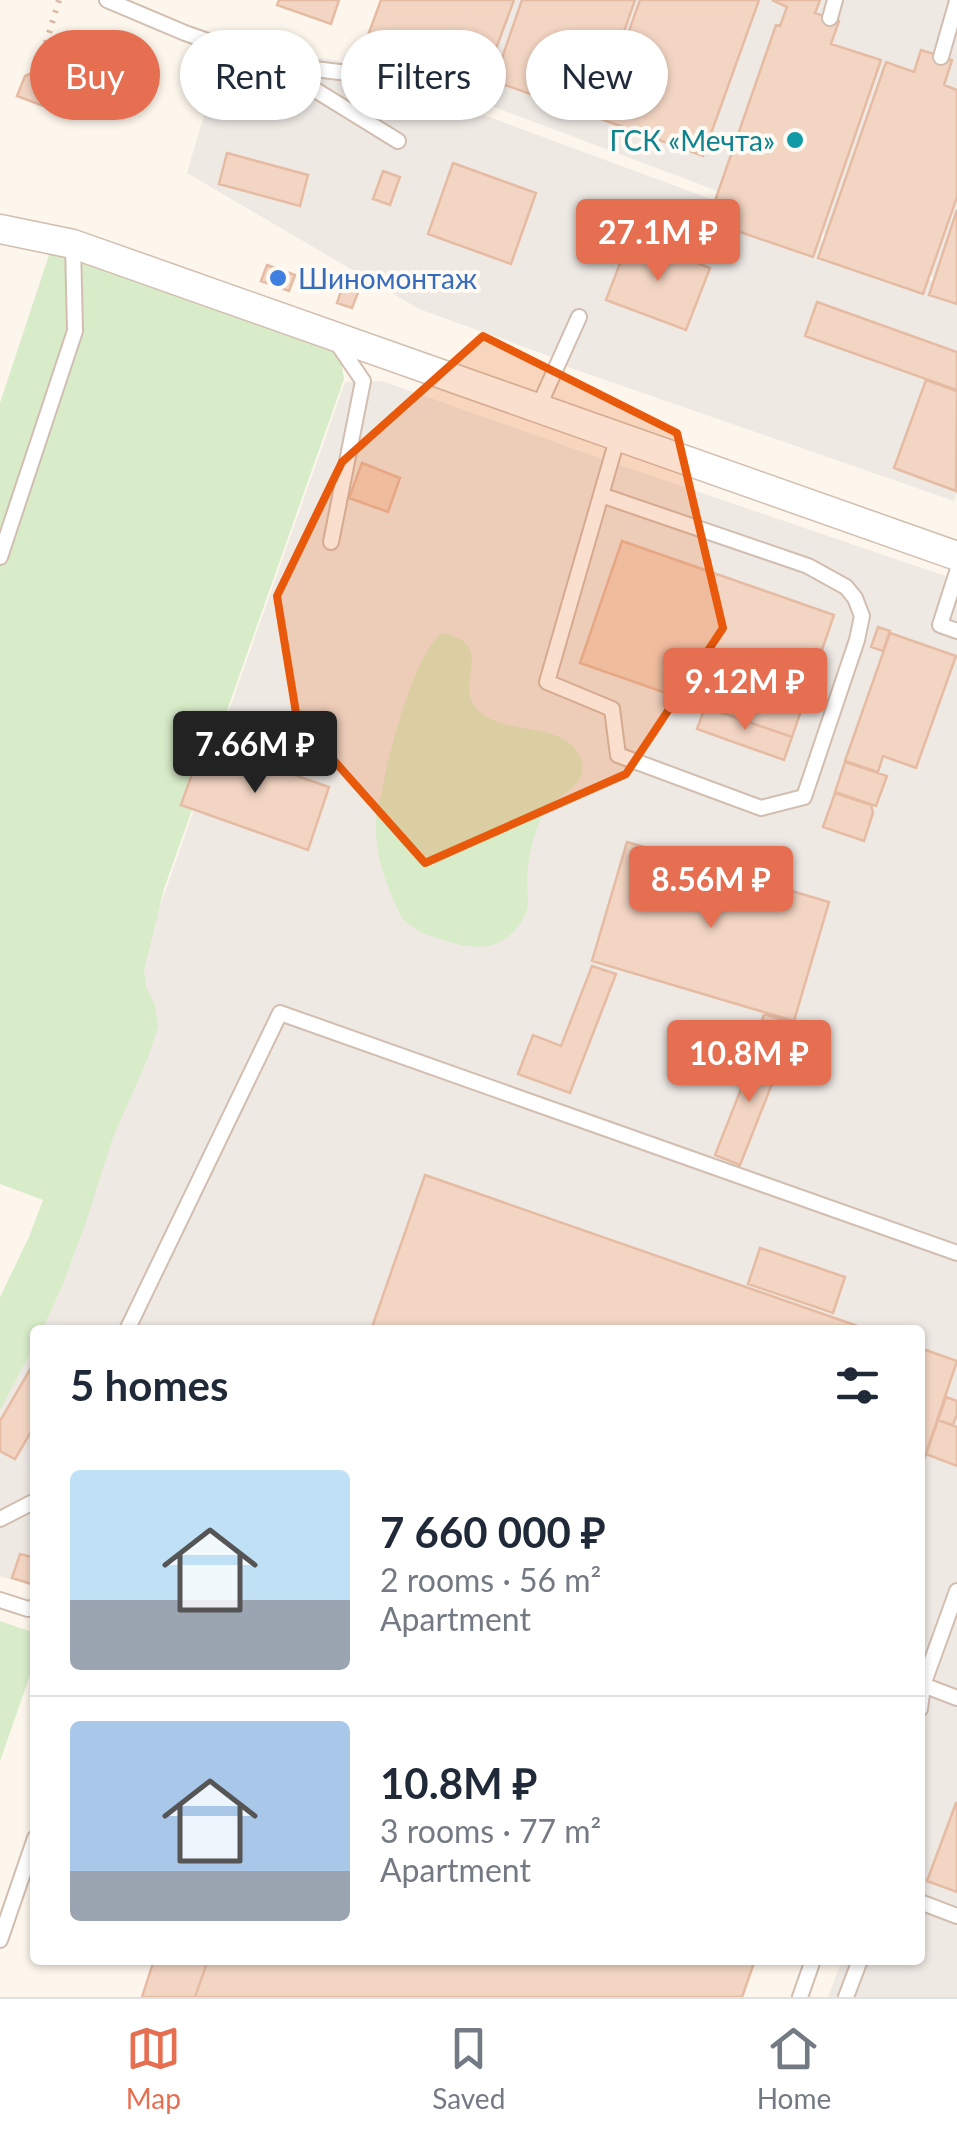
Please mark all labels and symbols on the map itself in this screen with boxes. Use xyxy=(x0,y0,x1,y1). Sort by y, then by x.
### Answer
place label: ГСК «Мечта» xyxy=(610,123,775,157)
marker: ГСК «Мечта» xyxy=(784,129,806,151)
pin: 27.1M ₽ xyxy=(566,199,750,284)
place label: Шиномонтаж xyxy=(298,261,477,295)
marker: Шиномонтаж xyxy=(267,267,289,289)
pin: 9.12M ₽ xyxy=(653,648,837,733)
pin: 7.66M ₽ xyxy=(163,711,347,796)
pin: 8.56M ₽ xyxy=(619,846,803,931)
pin: 10.8M ₽ xyxy=(657,1020,841,1105)

